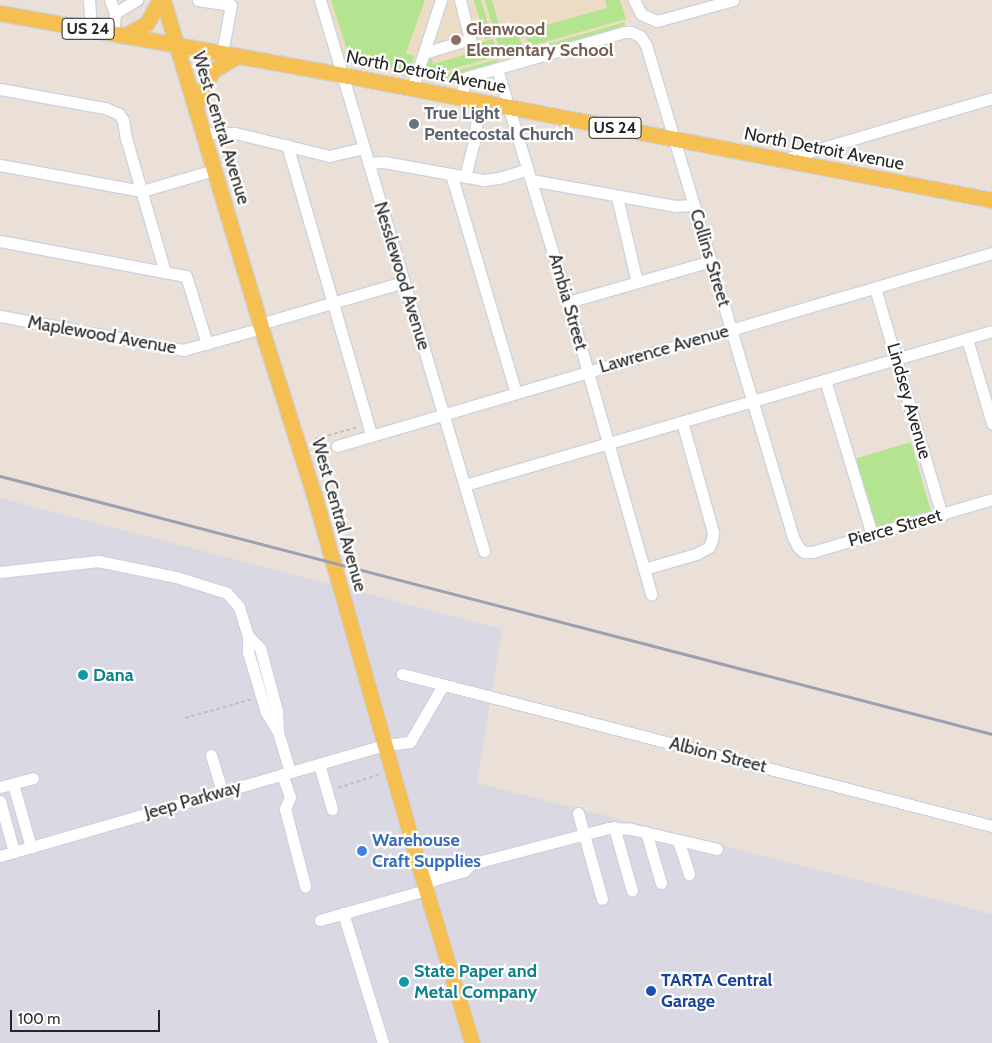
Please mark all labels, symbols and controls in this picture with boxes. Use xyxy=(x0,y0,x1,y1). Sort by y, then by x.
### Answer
road number: US 24 xyxy=(61,15,116,42)
place label: Glenwood Elementary School xyxy=(466,19,613,62)
marker: Glenwood Elementary School xyxy=(450,34,462,46)
street label: North Detroit Avenue xyxy=(344,46,508,98)
street label: West Central Avenue xyxy=(187,49,255,207)
place label: True Light Pentecostal Church xyxy=(424,103,574,146)
road number: US 24 xyxy=(588,115,642,142)
marker: True Light Pentecostal Church xyxy=(408,118,420,130)
street label: North Detroit Avenue xyxy=(742,123,906,175)
street label: Nesslewood Avenue xyxy=(369,199,435,353)
street label: Collins Street xyxy=(685,207,735,309)
street label: Ambia Street xyxy=(544,251,592,353)
street label: Maplewood Avenue xyxy=(26,311,178,359)
street label: Lawrence Avenue xyxy=(597,320,731,378)
street label: Lindsey Avenue xyxy=(882,341,936,461)
street label: West Central Avenue xyxy=(307,436,371,594)
street label: Pierce Street xyxy=(846,504,944,552)
place label: Dana xyxy=(93,664,134,686)
marker: Dana xyxy=(77,669,89,681)
street label: Albion Street xyxy=(667,733,769,777)
street label: Jeep Parkway xyxy=(142,776,244,824)
place label: Warehouse Craft Supplies xyxy=(372,830,481,872)
marker: Warehouse Craft Supplies xyxy=(356,845,368,857)
place label: State Paper and Metal Company xyxy=(414,961,537,1004)
place label: TARTA Central Garage xyxy=(661,970,772,1012)
marker: State Paper and Metal Company xyxy=(398,976,410,988)
marker: TARTA Central Garage xyxy=(645,985,657,997)
scale bar xyxy=(12,1000,162,1032)
text: 100 m xyxy=(18,1010,60,1028)

